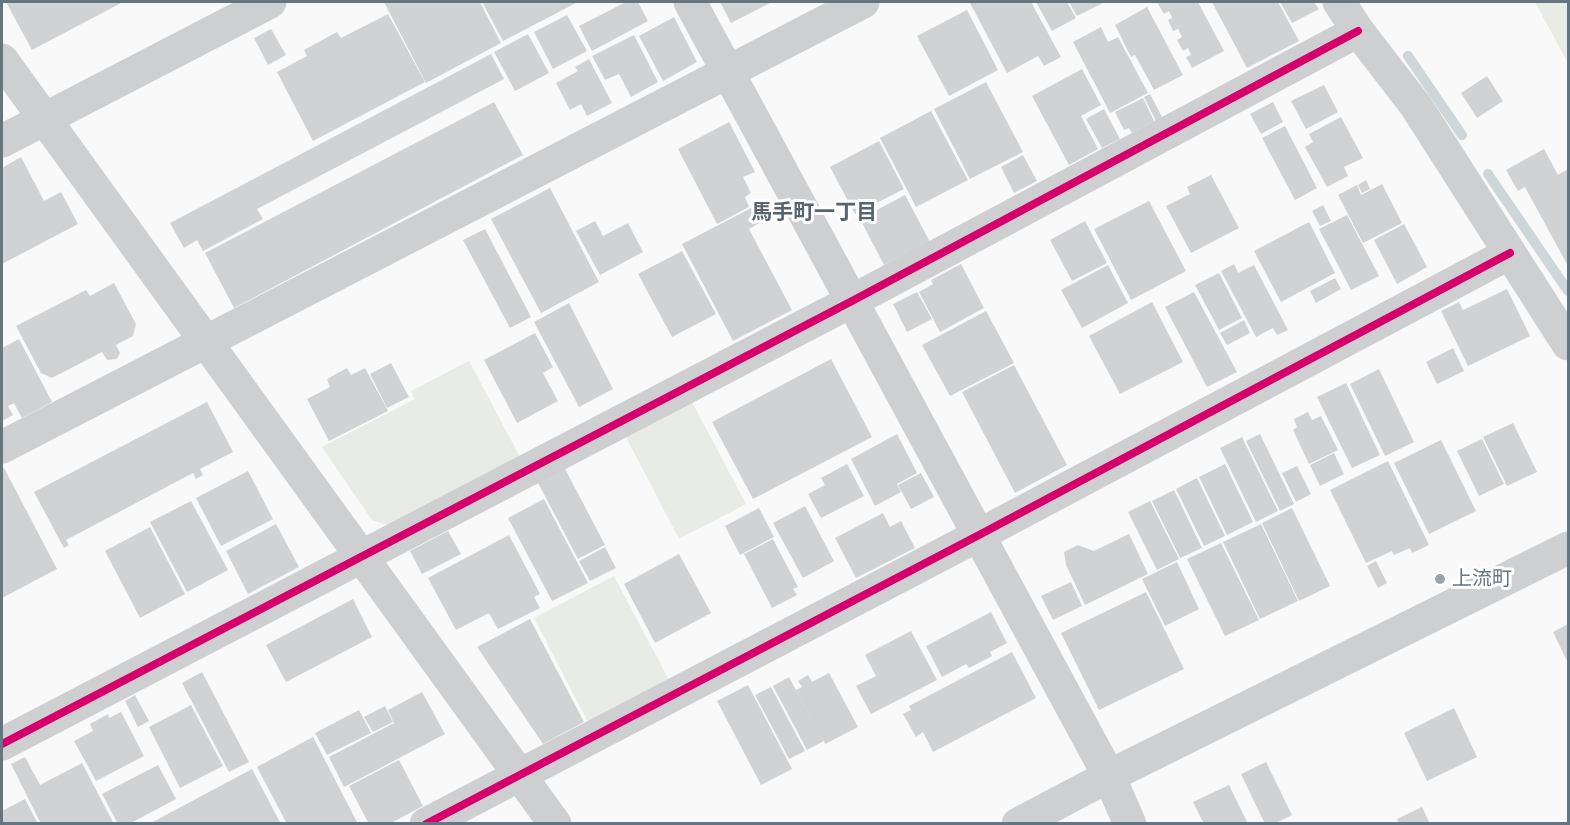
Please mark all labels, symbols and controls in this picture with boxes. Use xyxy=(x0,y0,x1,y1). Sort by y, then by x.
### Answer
district label: 馬手町一丁目 xyxy=(751,200,877,226)
place label: 上流町 xyxy=(1452,567,1512,591)
marker: 上流町 xyxy=(1433,572,1447,586)

